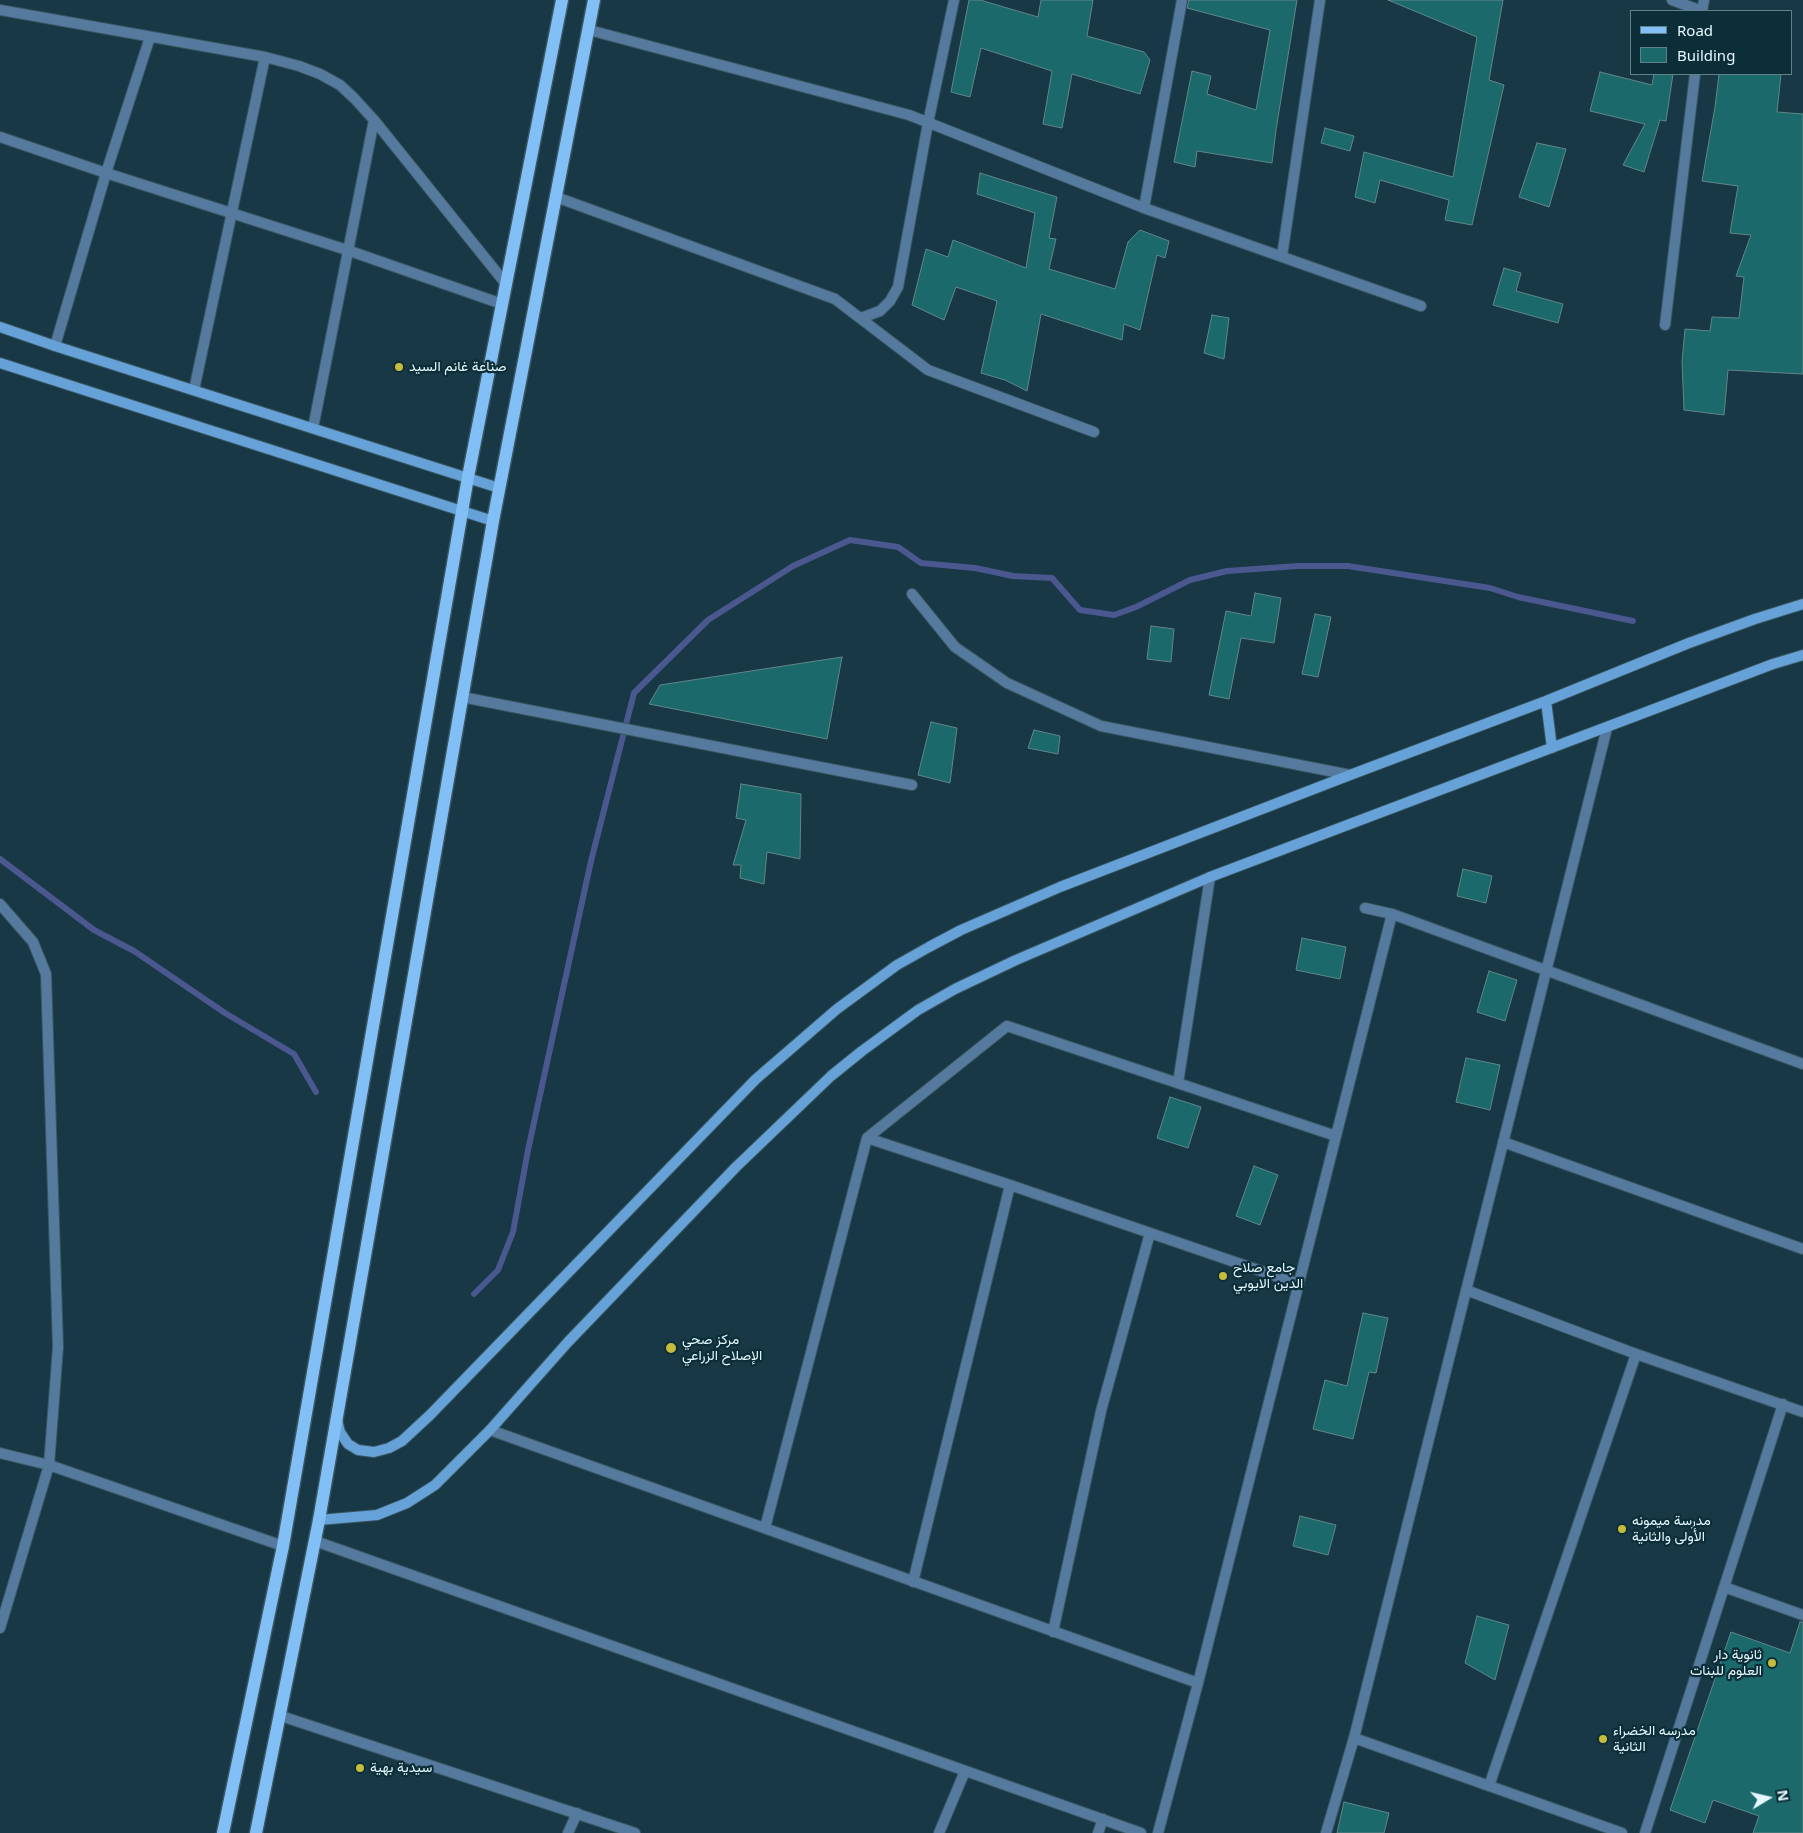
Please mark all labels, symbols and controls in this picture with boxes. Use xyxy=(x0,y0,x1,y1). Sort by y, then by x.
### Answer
legend xyxy=(1630,10,1793,75)
text: Road xyxy=(1677,20,1713,40)
text: Building xyxy=(1677,45,1735,65)
place label: صناعة غانم السيد xyxy=(409,359,506,375)
marker: صناعة غانم السيد xyxy=(393,361,405,373)
place label: جامع صلاح الدين الايوبي xyxy=(1233,1260,1303,1292)
marker: جامع صلاح الدين الايوبي xyxy=(1217,1270,1229,1282)
place label: مركز صحي الإصلاح الزراعي xyxy=(682,1332,762,1364)
marker: مركز صحي الإصلاح الزراعي xyxy=(664,1341,678,1355)
place label: مدرسة ميمونه الأولى والثانية xyxy=(1632,1513,1711,1545)
marker: مدرسة ميمونه الأولى والثانية xyxy=(1616,1523,1628,1535)
place label: ثانوية دار العلوم للبنات xyxy=(1690,1647,1762,1680)
marker: ثانوية دار العلوم للبنات xyxy=(1766,1657,1778,1669)
place label: مدرسه الخضراء الثانية xyxy=(1613,1723,1696,1755)
marker: مدرسه الخضراء الثانية xyxy=(1597,1733,1609,1745)
place label: سيدية بهية xyxy=(370,1760,432,1776)
marker: سيدية بهية xyxy=(354,1762,366,1774)
north arrow xyxy=(1743,1773,1793,1823)
text: N xyxy=(1773,1788,1794,1803)

